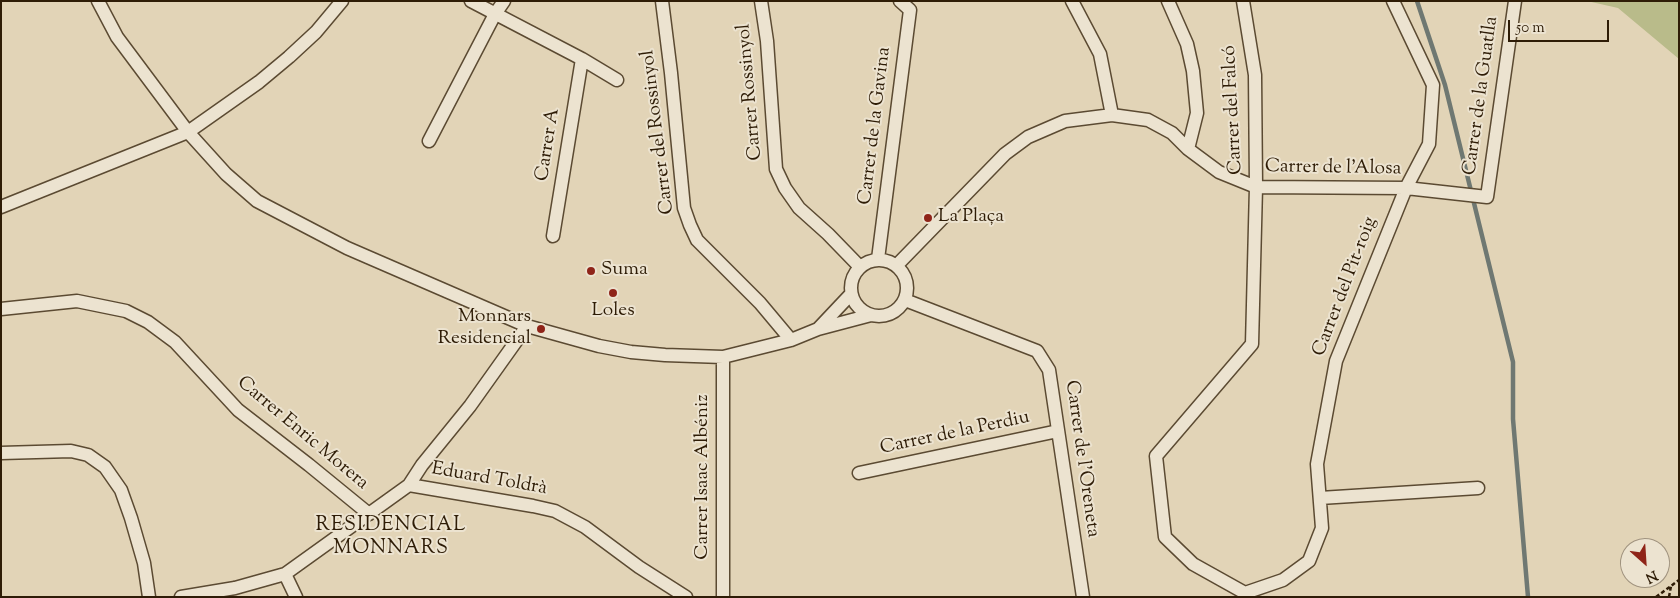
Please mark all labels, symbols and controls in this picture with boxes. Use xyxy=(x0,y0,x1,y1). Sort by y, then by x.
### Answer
scale bar xyxy=(1510,10,1611,42)
street label: Carrer de la Guatlla xyxy=(1460,15,1504,177)
text: 50 m xyxy=(1516,18,1545,39)
street label: Carrer Rossinyol xyxy=(734,23,768,161)
street label: Carrer del Falcó xyxy=(1219,45,1249,175)
street label: Carrer de la Gavina xyxy=(855,46,897,206)
street label: Carrer del Rossinyol xyxy=(638,48,680,216)
street label: Carrer A xyxy=(532,107,566,183)
street label: Carrer de l'Alosa xyxy=(1265,156,1401,182)
place label: La Plaça xyxy=(938,207,1004,229)
marker: La Plaça xyxy=(922,212,934,224)
street label: Carrer del Pit-roig xyxy=(1309,214,1383,360)
place label: Suma xyxy=(601,260,648,282)
marker: Suma xyxy=(585,265,597,277)
marker: Loles xyxy=(607,287,619,299)
place label: Loles xyxy=(591,301,635,323)
place label: Monnars Residencial xyxy=(438,307,531,351)
marker: Monnars Residencial xyxy=(535,323,547,335)
street label: Carrer Enric Morera xyxy=(232,372,372,496)
street label: Carrer de l'Oreneta xyxy=(1059,379,1103,539)
street label: Carrer Isaac Albéniz xyxy=(693,394,715,560)
street label: Carrer de la Perdiu xyxy=(878,407,1032,461)
street label: Eduard Toldrà xyxy=(429,459,549,501)
district label: RESIDENCIAL MONNARS xyxy=(314,515,468,562)
north arrow xyxy=(1620,538,1670,588)
text: N xyxy=(1642,564,1661,587)

